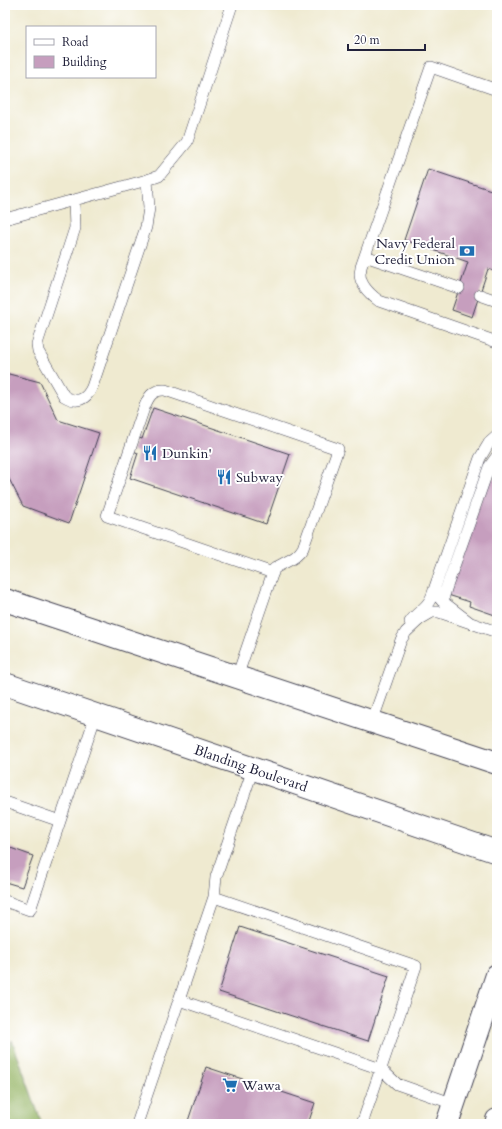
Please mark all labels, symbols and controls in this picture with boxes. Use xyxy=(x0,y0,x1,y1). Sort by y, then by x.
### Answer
legend xyxy=(26,26,156,78)
scale bar xyxy=(348,26,425,52)
text: 20 m xyxy=(354,32,381,48)
text: Road xyxy=(62,34,89,50)
text: Building xyxy=(62,54,107,70)
place label: Navy Federal Credit Union xyxy=(374,234,455,269)
bank icon: Navy Federal Credit Union xyxy=(458,242,476,260)
restaurant icon: Dunkin' xyxy=(141,444,159,462)
place label: Dunkin' xyxy=(162,444,212,463)
restaurant icon: Subway xyxy=(215,468,233,486)
place label: Subway xyxy=(236,468,283,487)
street label: Blanding Boulevard xyxy=(192,740,311,796)
supermarket icon: Wawa xyxy=(221,1076,239,1094)
place label: Wawa xyxy=(241,1076,281,1095)

